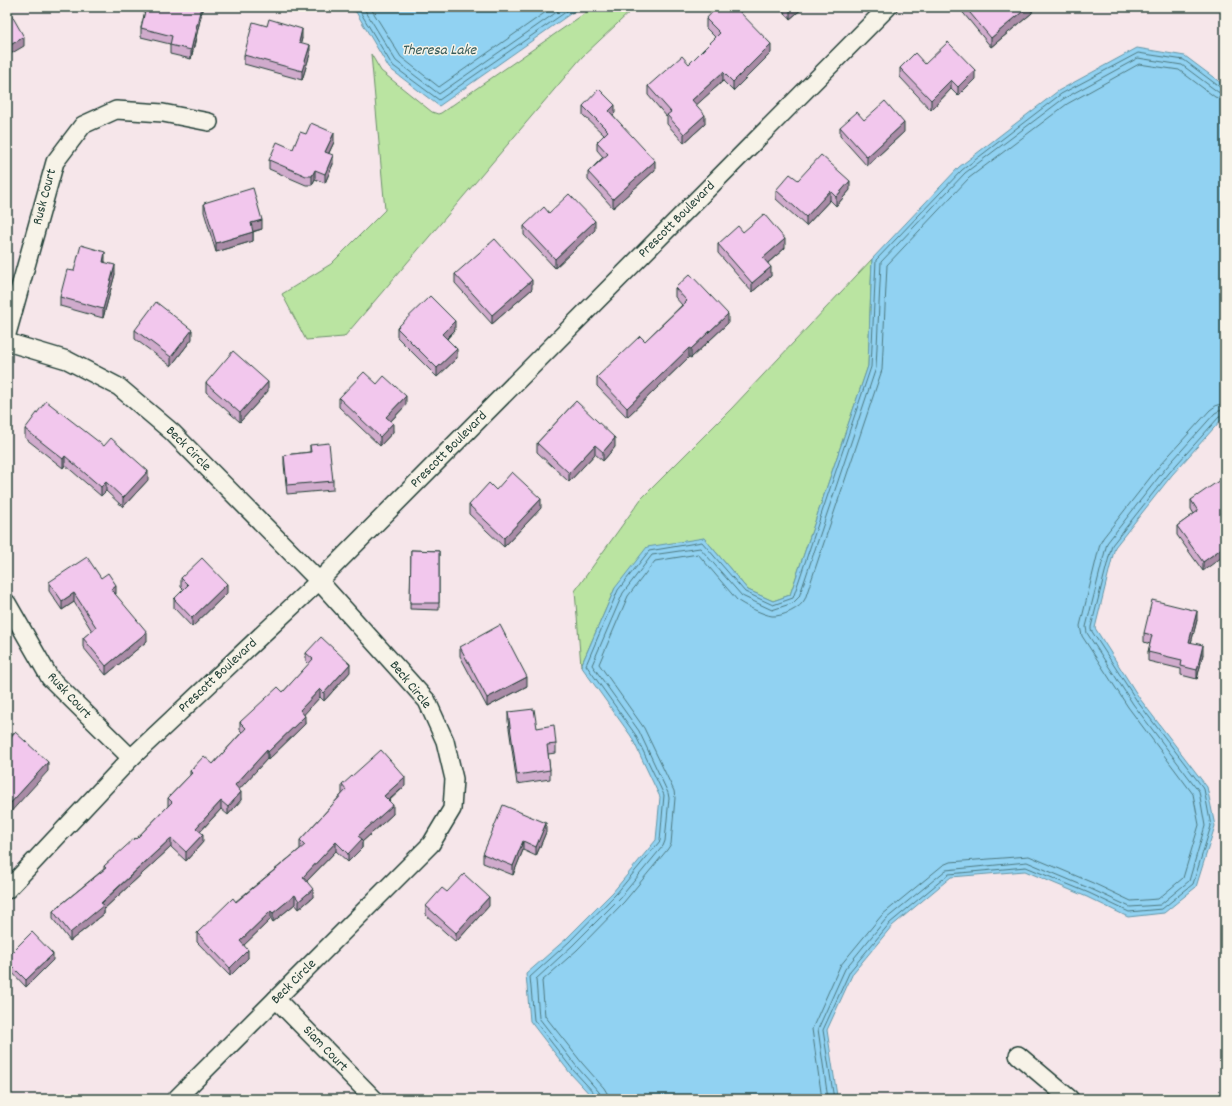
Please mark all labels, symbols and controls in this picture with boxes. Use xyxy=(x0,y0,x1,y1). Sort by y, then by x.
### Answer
water label: Theresa Lake xyxy=(402,40,478,62)
street label: Rusk Court xyxy=(28,167,62,227)
street label: Prescott Boulevard xyxy=(634,177,720,263)
street label: Prescott Boulevard xyxy=(406,407,492,493)
street label: Beck Circle xyxy=(161,422,215,476)
street label: Prescott Boulevard xyxy=(174,634,262,718)
street label: Beck Circle xyxy=(384,656,436,714)
street label: Rusk Court xyxy=(42,668,96,724)
street label: Beck Circle xyxy=(267,955,321,1009)
street label: Siam Court xyxy=(298,1021,352,1077)

